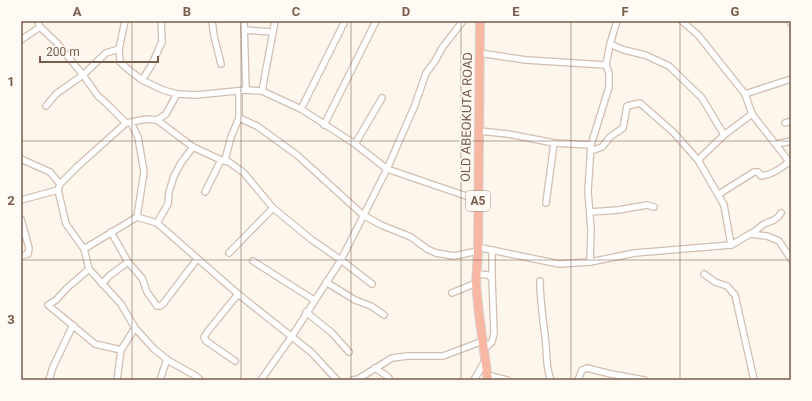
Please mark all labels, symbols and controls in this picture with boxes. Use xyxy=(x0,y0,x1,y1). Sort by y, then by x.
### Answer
text: A xyxy=(73,4,82,19)
text: B xyxy=(183,4,191,19)
text: C xyxy=(292,4,301,19)
text: D xyxy=(402,4,410,19)
text: E xyxy=(512,4,520,19)
text: F xyxy=(621,4,629,19)
text: G xyxy=(731,4,740,19)
scale bar xyxy=(40,38,158,64)
text: 200 m xyxy=(46,45,80,59)
street label: OLD ABEOKUTA ROAD xyxy=(458,52,475,182)
text: 1 xyxy=(7,74,15,89)
road number: A5 xyxy=(466,191,490,211)
text: 2 xyxy=(7,193,15,208)
text: 3 xyxy=(7,312,15,327)

